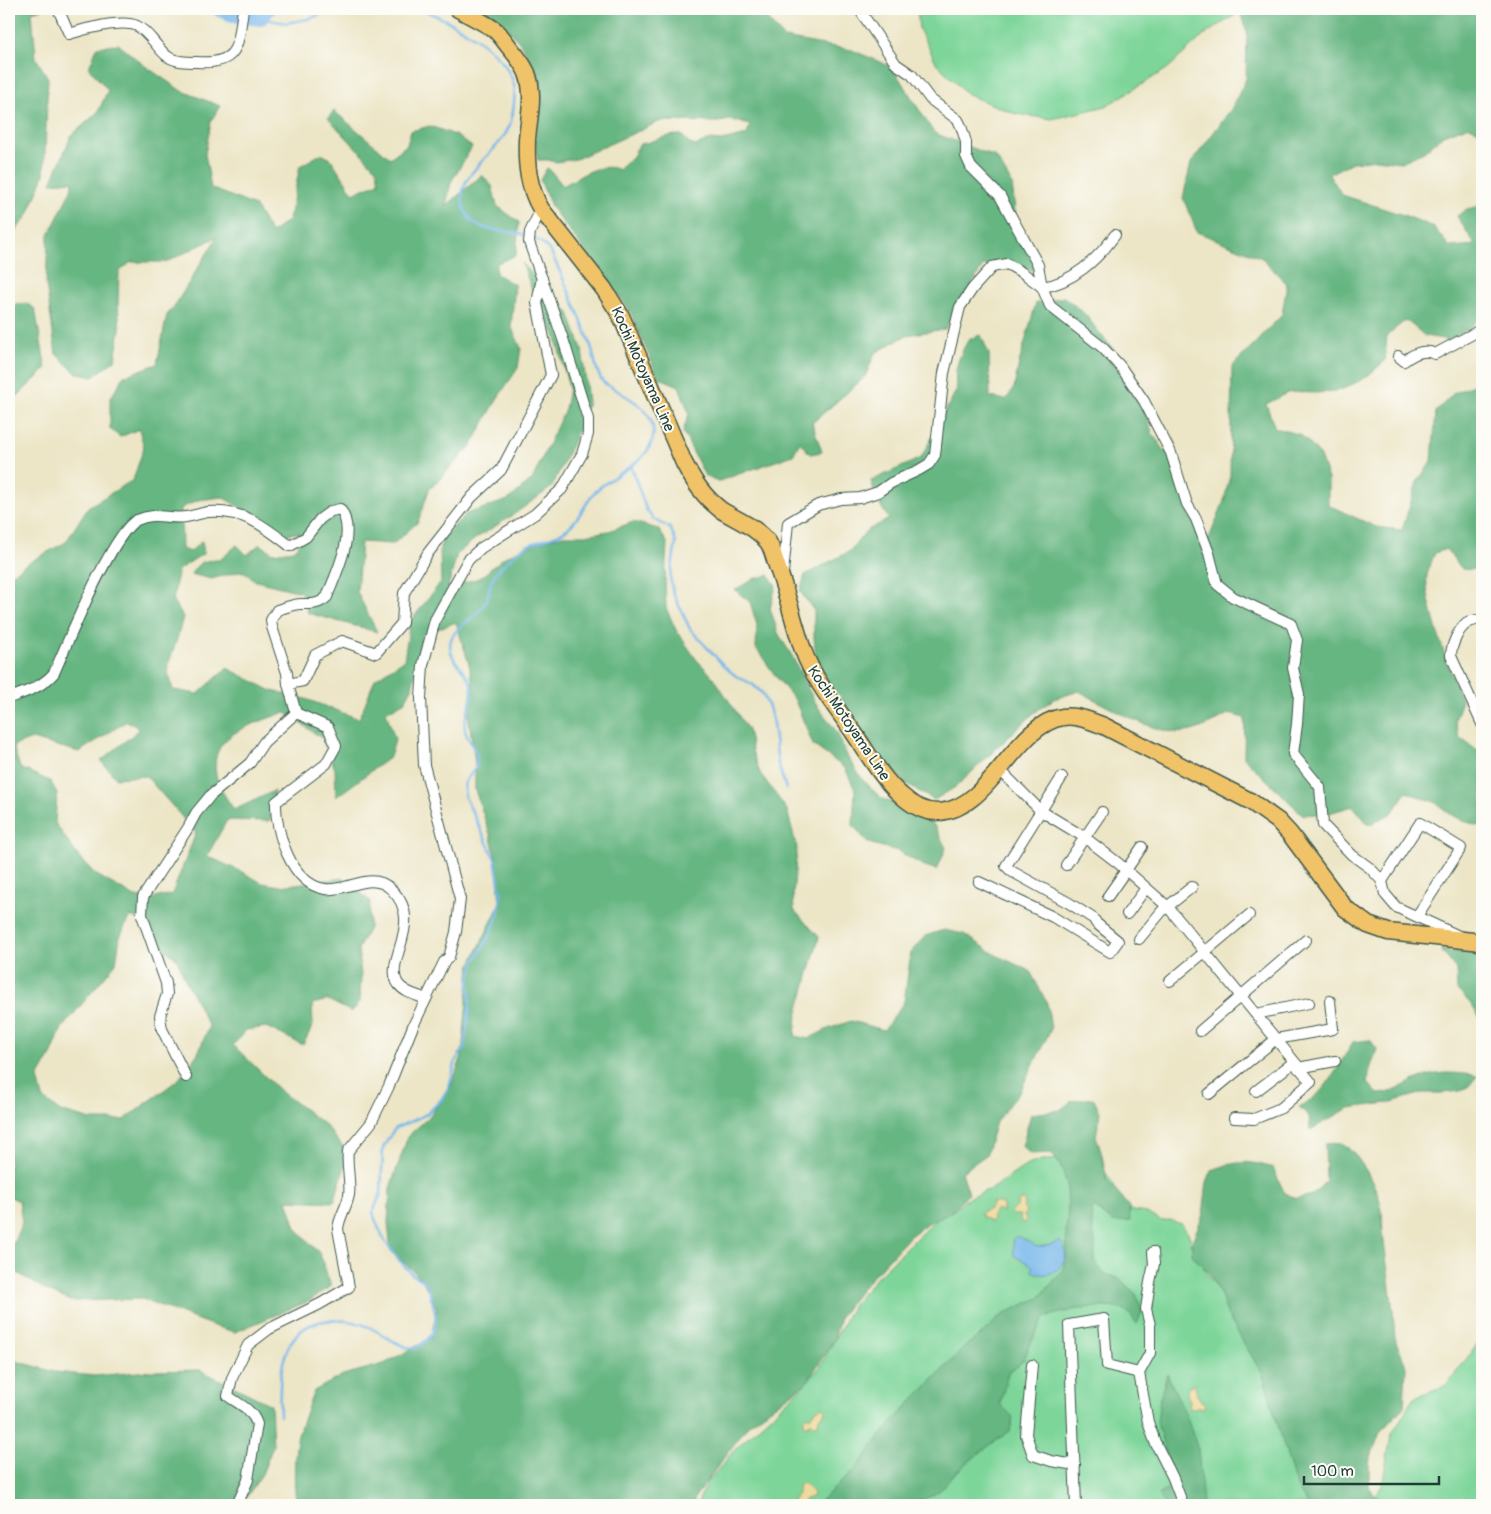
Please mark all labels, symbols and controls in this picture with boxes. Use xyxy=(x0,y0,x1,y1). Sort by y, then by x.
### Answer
street label: Kochi Motoyama Line xyxy=(606,304,679,435)
street label: Kochi Motoyama Line xyxy=(803,662,894,785)
scale bar xyxy=(1304,1454,1438,1486)
text: 100 m xyxy=(1311,1462,1354,1481)

